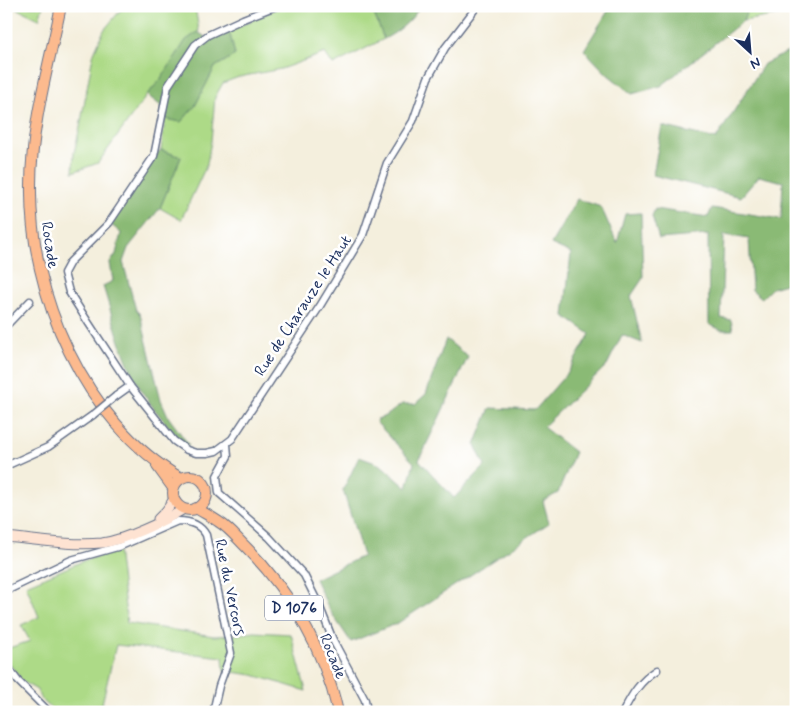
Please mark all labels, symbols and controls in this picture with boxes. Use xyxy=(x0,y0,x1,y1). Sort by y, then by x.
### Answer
north arrow xyxy=(724,28,774,78)
text: N xyxy=(747,53,763,73)
street label: Rocade xyxy=(35,220,64,271)
street label: Rue de Charauze le Haut xyxy=(250,231,357,380)
street label: Rue du Vercors xyxy=(209,537,250,638)
road number: D 1076 xyxy=(265,596,323,620)
street label: Rocade xyxy=(314,631,351,683)

